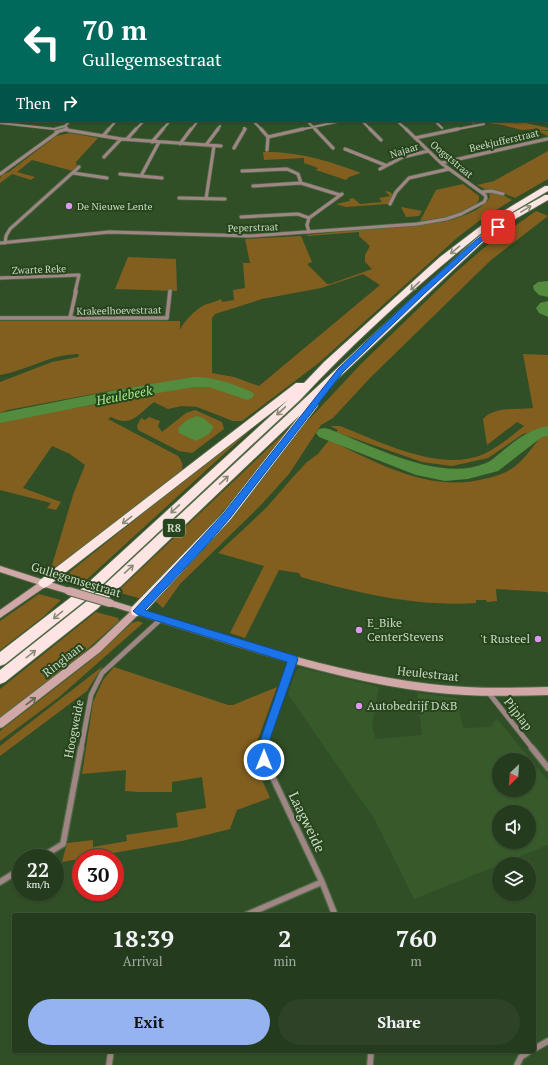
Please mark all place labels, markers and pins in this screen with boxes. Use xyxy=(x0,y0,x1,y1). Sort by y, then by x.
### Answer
place label: De Nieuwe Lente xyxy=(77,200,152,213)
marker: De Nieuwe Lente xyxy=(64,201,74,211)
pin xyxy=(481,210,515,244)
place label: E_Bike CenterStevens xyxy=(367,615,444,644)
marker: E_Bike CenterStevens xyxy=(354,625,364,635)
place label: 't Rusteel xyxy=(480,631,530,646)
marker: 't Rusteel xyxy=(533,634,543,644)
place label: Autobedrijf D&B xyxy=(367,698,457,713)
marker: Autobedrijf D&B xyxy=(354,701,364,711)

